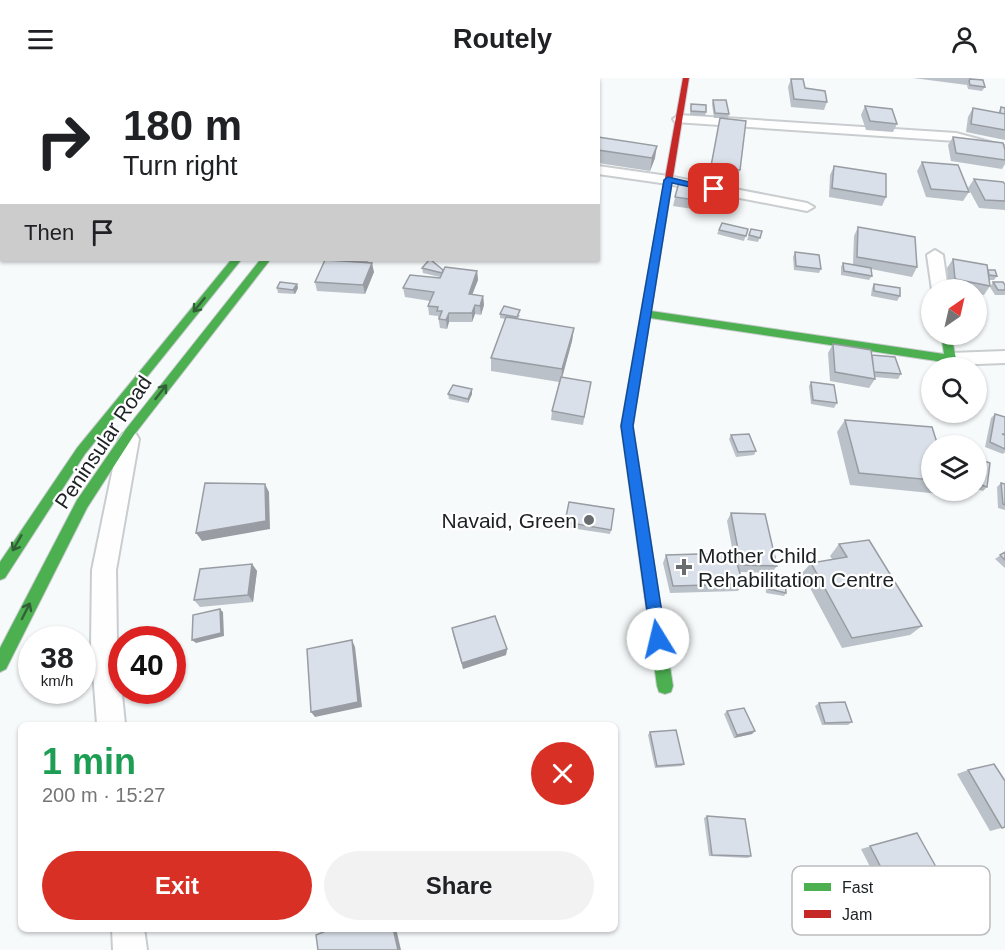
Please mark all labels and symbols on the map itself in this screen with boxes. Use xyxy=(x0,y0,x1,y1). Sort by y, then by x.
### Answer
pin xyxy=(688,163,739,214)
north arrow xyxy=(921,279,987,345)
one-way arrow xyxy=(192,297,205,313)
street label: Peninsular Road xyxy=(50,371,156,513)
one-way arrow xyxy=(154,384,167,400)
place label: Navaid, Green xyxy=(442,509,577,532)
marker: Navaid, Green xyxy=(582,513,596,527)
one-way arrow xyxy=(11,534,23,551)
place label: Mother Child Rehabilitation Centre xyxy=(698,544,894,591)
marker: Mother Child Rehabilitation Centre xyxy=(675,558,693,576)
one-way arrow xyxy=(21,603,32,621)
position arrow xyxy=(626,607,690,671)
speed limit sign: 40 xyxy=(108,626,186,704)
legend xyxy=(792,866,990,935)
text: Fast xyxy=(842,879,874,896)
text: Jam xyxy=(842,906,872,923)

